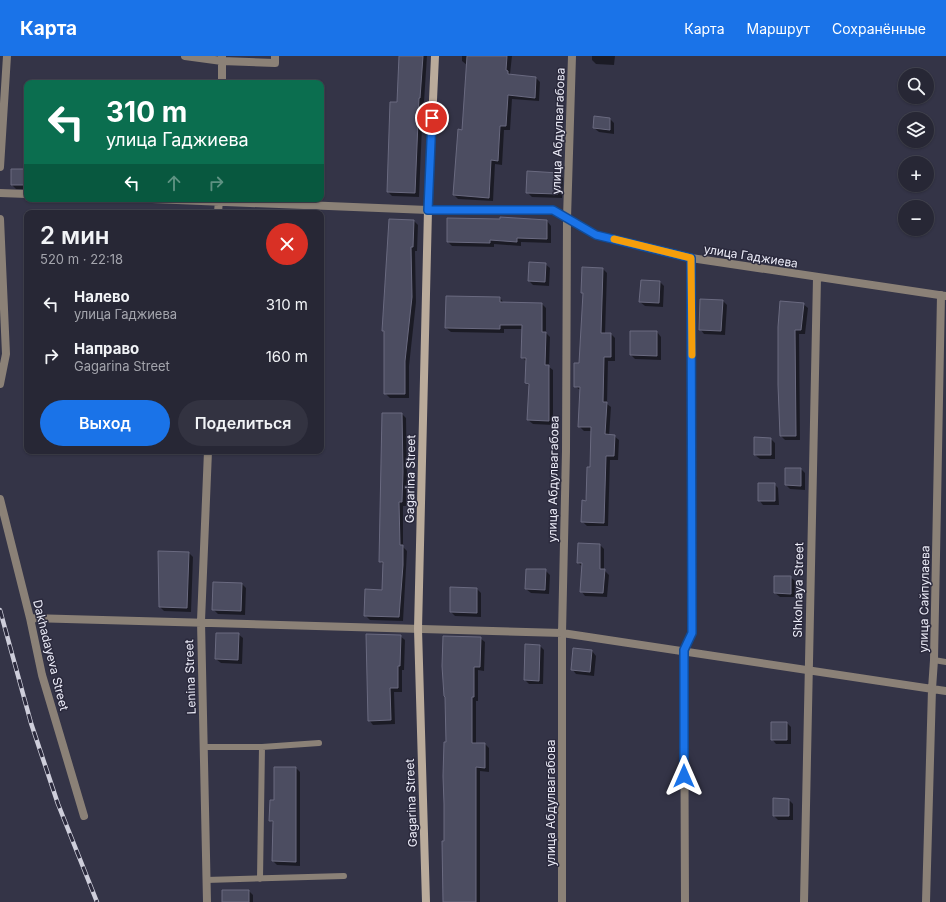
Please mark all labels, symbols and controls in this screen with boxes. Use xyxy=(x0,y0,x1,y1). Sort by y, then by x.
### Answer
text: Карта xyxy=(20,17,77,40)
text: Карта xyxy=(684,20,725,37)
text: Маршрут xyxy=(747,20,810,37)
text: Сохранённые xyxy=(832,20,926,37)
street label: улица Абдулвагабова xyxy=(548,67,568,195)
map controls xyxy=(898,68,934,236)
button: search xyxy=(898,68,934,104)
text: 310 m xyxy=(106,95,187,129)
icon: left xyxy=(40,96,92,148)
pin xyxy=(415,101,449,135)
icon: arrive xyxy=(421,107,443,129)
button: layers xyxy=(898,112,934,148)
text: улица Гаджиева xyxy=(106,129,249,150)
button: + xyxy=(898,156,934,192)
icon: left xyxy=(121,172,143,194)
icon: ahead xyxy=(163,172,185,194)
icon: right xyxy=(205,172,227,194)
button: − xyxy=(898,200,934,236)
text: 2 мин xyxy=(40,221,110,250)
button: close xyxy=(266,223,308,265)
street label: улица Гаджиева xyxy=(703,241,799,271)
text: 520 m · 22:18 xyxy=(40,251,123,267)
text: Налево xyxy=(74,287,130,306)
icon: left xyxy=(40,293,62,315)
text: 310 m xyxy=(266,295,308,314)
text: улица Гаджиева xyxy=(74,306,177,322)
text: Направо xyxy=(74,339,139,358)
icon: right xyxy=(40,345,62,367)
text: 160 m xyxy=(266,347,308,366)
text: Gagarina Street xyxy=(74,358,170,374)
button: Выход xyxy=(40,400,170,446)
button: Поделиться xyxy=(178,400,308,446)
street label: улица Абдулвагабова xyxy=(544,415,562,543)
street label: Gagarina Street xyxy=(402,435,418,523)
street label: Shkolnaya Street xyxy=(790,542,806,638)
street label: улица Сайпулаева xyxy=(916,545,932,653)
street label: Dakhadayeva Street xyxy=(30,598,72,712)
street label: Lenina Street xyxy=(181,639,199,715)
street label: улица Абдулвагабова xyxy=(543,740,558,866)
position arrow xyxy=(663,755,705,797)
street label: Gagarina Street xyxy=(402,758,420,847)

